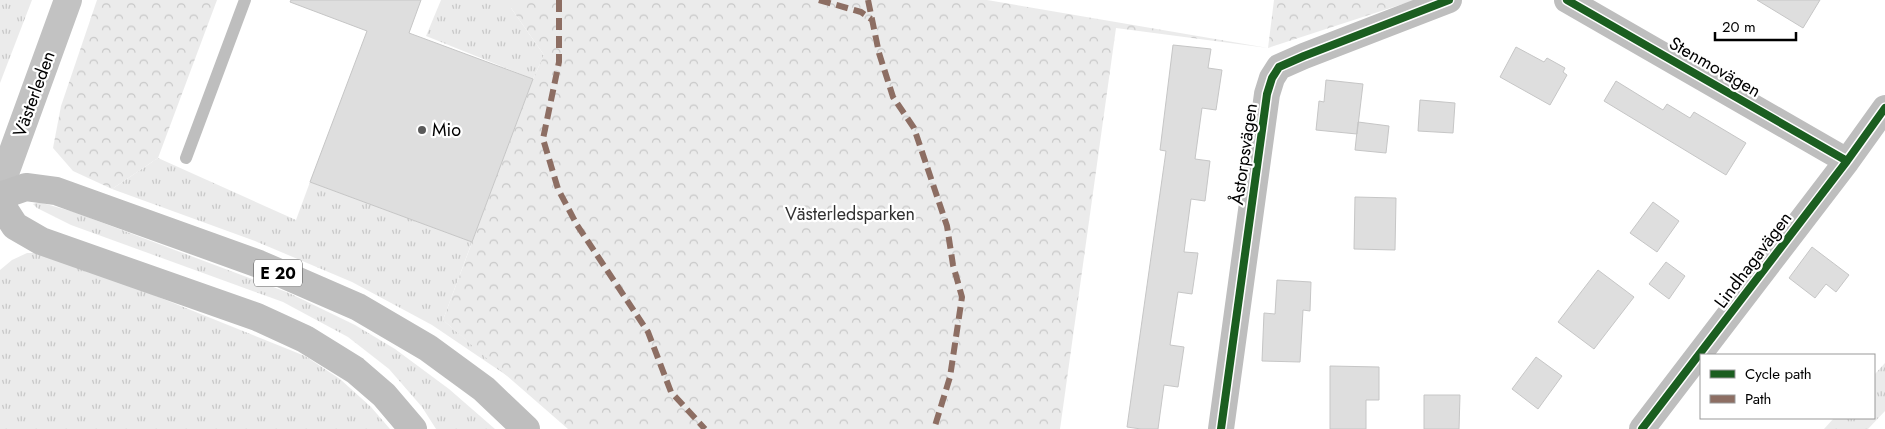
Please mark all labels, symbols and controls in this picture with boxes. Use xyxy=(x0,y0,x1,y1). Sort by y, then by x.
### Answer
scale bar xyxy=(1715,10,1796,42)
text: 20 m xyxy=(1722,16,1756,38)
street label: Stenmovägen xyxy=(1664,30,1766,104)
street label: Västerleden xyxy=(6,47,62,141)
street label: Åstorpsvägen xyxy=(1224,101,1264,207)
place label: Mio xyxy=(432,117,461,143)
marker: Mio xyxy=(416,124,428,136)
park label: Västerledsparken xyxy=(785,201,915,227)
street label: Lindhagavägen xyxy=(1708,206,1798,314)
road number: E 20 xyxy=(254,260,302,286)
legend xyxy=(1700,354,1875,419)
text: Cycle path xyxy=(1745,363,1812,385)
text: Path xyxy=(1745,388,1771,410)

